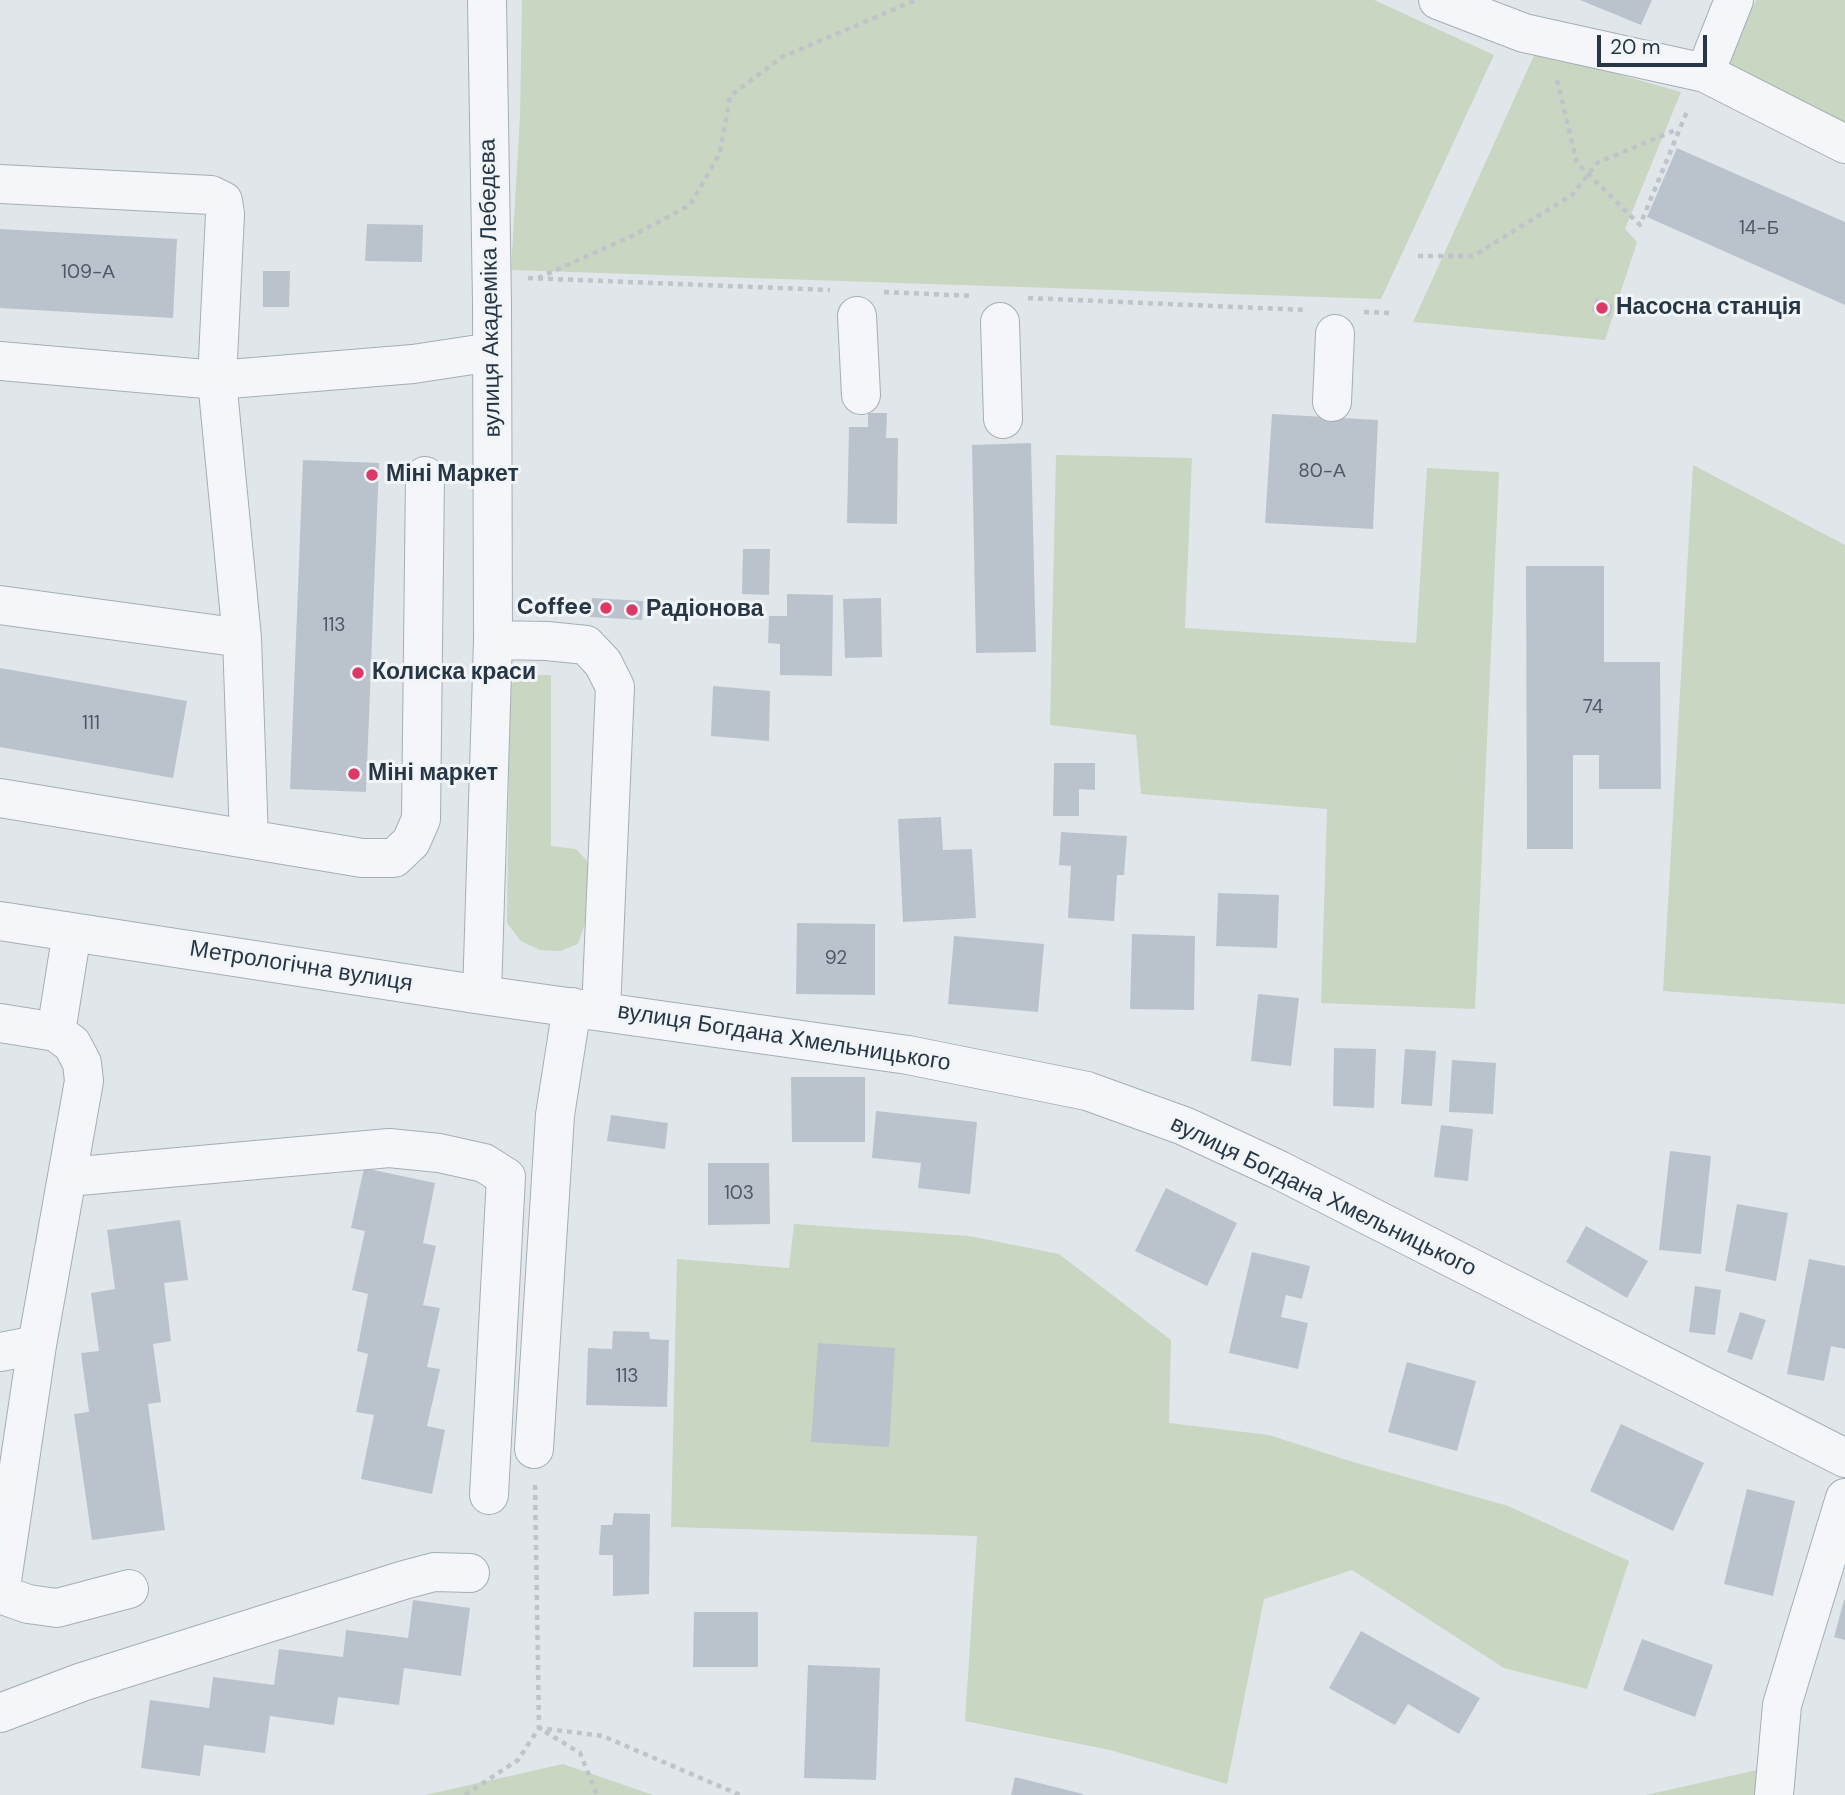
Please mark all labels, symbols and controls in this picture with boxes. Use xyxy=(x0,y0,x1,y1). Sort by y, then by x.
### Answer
scale bar xyxy=(1600,21,1710,65)
text: 20 m xyxy=(1610,33,1661,61)
street label: вулиця Академіка Лебедєва xyxy=(475,138,507,438)
house number: 14-Б xyxy=(1739,218,1779,240)
house number: 109-А xyxy=(61,262,115,284)
place label: Насосна станція xyxy=(1616,294,1802,322)
marker: Насосна станція xyxy=(1594,300,1610,316)
place label: Міні Маркет xyxy=(386,461,519,489)
house number: 80-А xyxy=(1298,461,1346,483)
marker: Міні Маркет xyxy=(364,467,380,483)
place label: Coffee xyxy=(517,594,592,622)
place label: Радіонова xyxy=(646,596,763,624)
marker: Coffee xyxy=(598,600,614,616)
marker: Радіонова xyxy=(624,602,640,618)
house number: 113 xyxy=(322,615,346,637)
place label: Колиска краси xyxy=(372,659,536,687)
marker: Колиска краси xyxy=(350,665,366,681)
house number: 74 xyxy=(1583,697,1603,719)
house number: 111 xyxy=(82,713,100,735)
place label: Міні маркет xyxy=(368,760,498,788)
marker: Міні маркет xyxy=(346,766,362,782)
street label: Метрологічна вулиця xyxy=(188,936,414,998)
house number: 92 xyxy=(825,948,847,970)
street label: вулиця Богдана Хмельницького xyxy=(615,998,953,1078)
street label: вулиця Богдана Хмельницького xyxy=(1166,1111,1480,1283)
house number: 103 xyxy=(724,1183,754,1205)
house number: 113 xyxy=(615,1366,639,1388)

